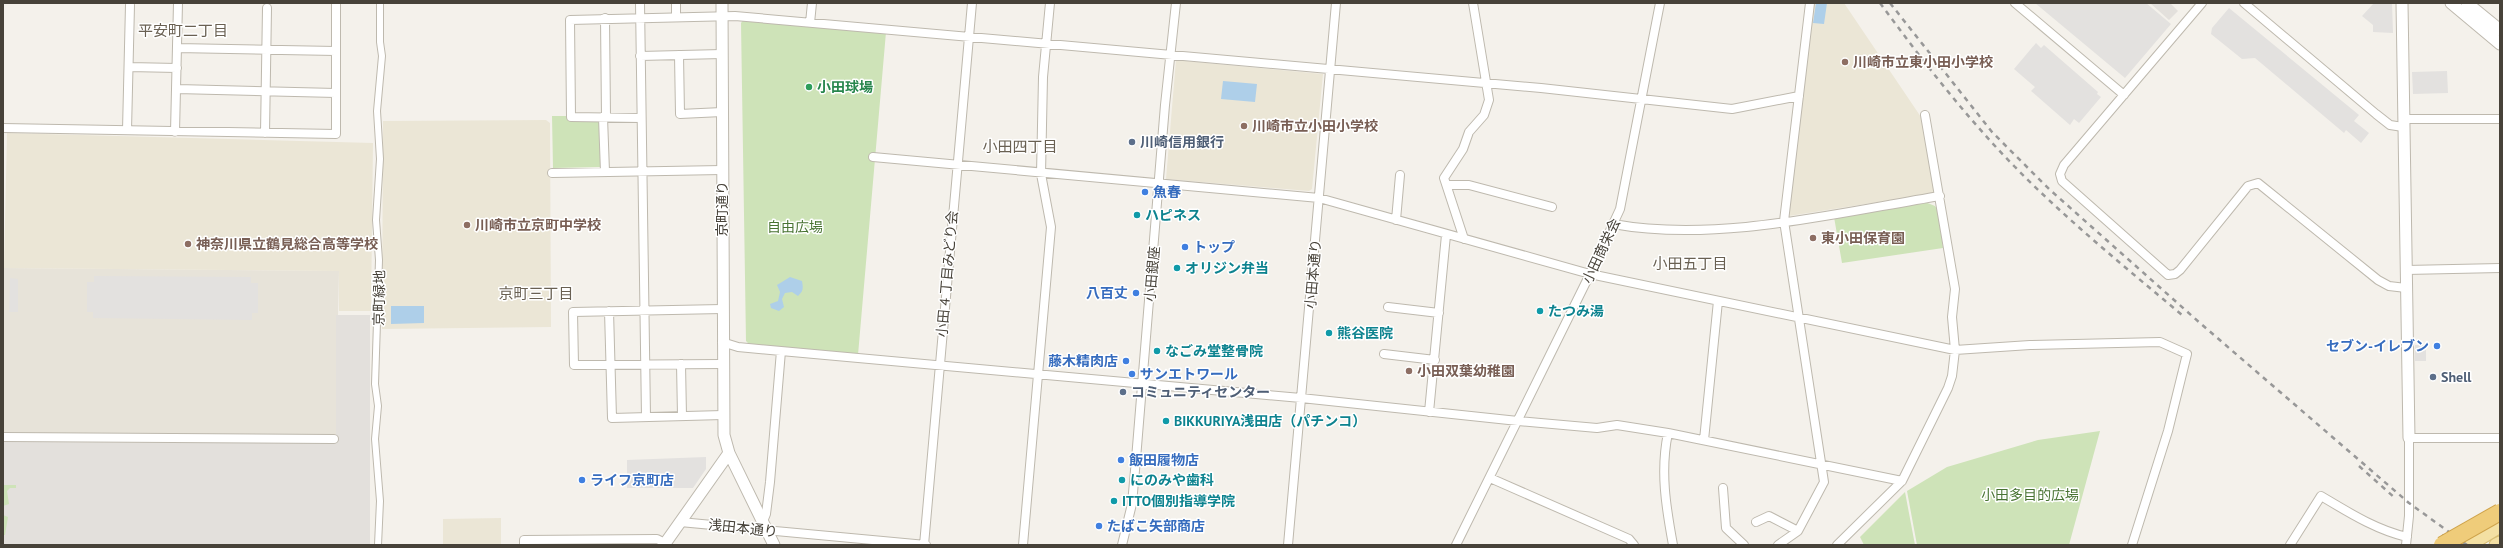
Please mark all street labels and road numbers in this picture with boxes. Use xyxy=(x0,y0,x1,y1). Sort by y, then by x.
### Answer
street label: 京町通り xyxy=(713,181,731,237)
street label: 小田 4 丁目みどり会 xyxy=(932,210,962,338)
street label: 小田商栄会 xyxy=(1578,215,1624,287)
street label: 小田本通り xyxy=(1301,238,1325,310)
street label: 小田銀座 xyxy=(1141,245,1163,303)
street label: 京町緑地 xyxy=(370,270,388,326)
street label: 浅田本通り xyxy=(707,515,779,541)

